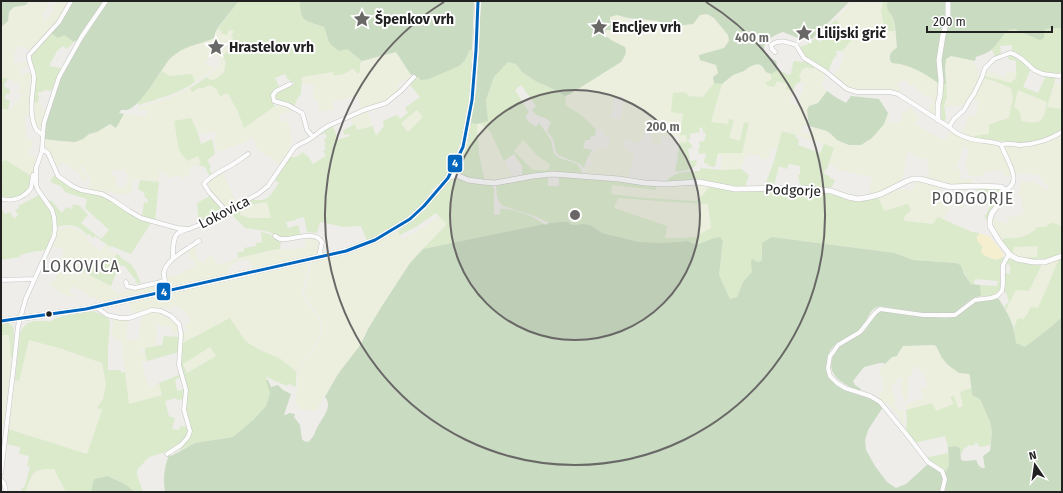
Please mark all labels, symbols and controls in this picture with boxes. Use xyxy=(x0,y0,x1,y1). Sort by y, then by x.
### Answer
scale bar xyxy=(927,8,1052,34)
place icon: Špenkov vrh xyxy=(352,9,372,29)
place label: Špenkov vrh xyxy=(375,10,454,28)
text: 200 m xyxy=(933,15,966,29)
place icon: Encljev vrh xyxy=(589,17,609,37)
place label: Encljev vrh xyxy=(612,19,681,36)
place icon: Lilijski grič xyxy=(794,23,814,43)
place label: Lilijski grič xyxy=(817,25,886,42)
text: 400 m xyxy=(735,31,769,45)
place icon: Hrastelov vrh xyxy=(206,37,226,57)
place label: Hrastelov vrh xyxy=(229,39,314,56)
text: 200 m xyxy=(646,120,680,134)
line badge: 4 xyxy=(447,154,463,173)
text: 4 xyxy=(452,157,458,170)
street label: Podgorje xyxy=(765,181,821,200)
district label: PODGORJE xyxy=(932,189,1014,208)
street label: Lokovica xyxy=(196,192,253,232)
centre of rings xyxy=(568,208,582,222)
district label: LOKOVICA xyxy=(42,257,120,276)
line badge: 4 xyxy=(156,282,171,301)
text: 4 xyxy=(161,286,167,299)
unlabelled marker xyxy=(44,309,54,319)
north arrow xyxy=(1015,445,1055,485)
text: N xyxy=(1028,449,1038,463)

